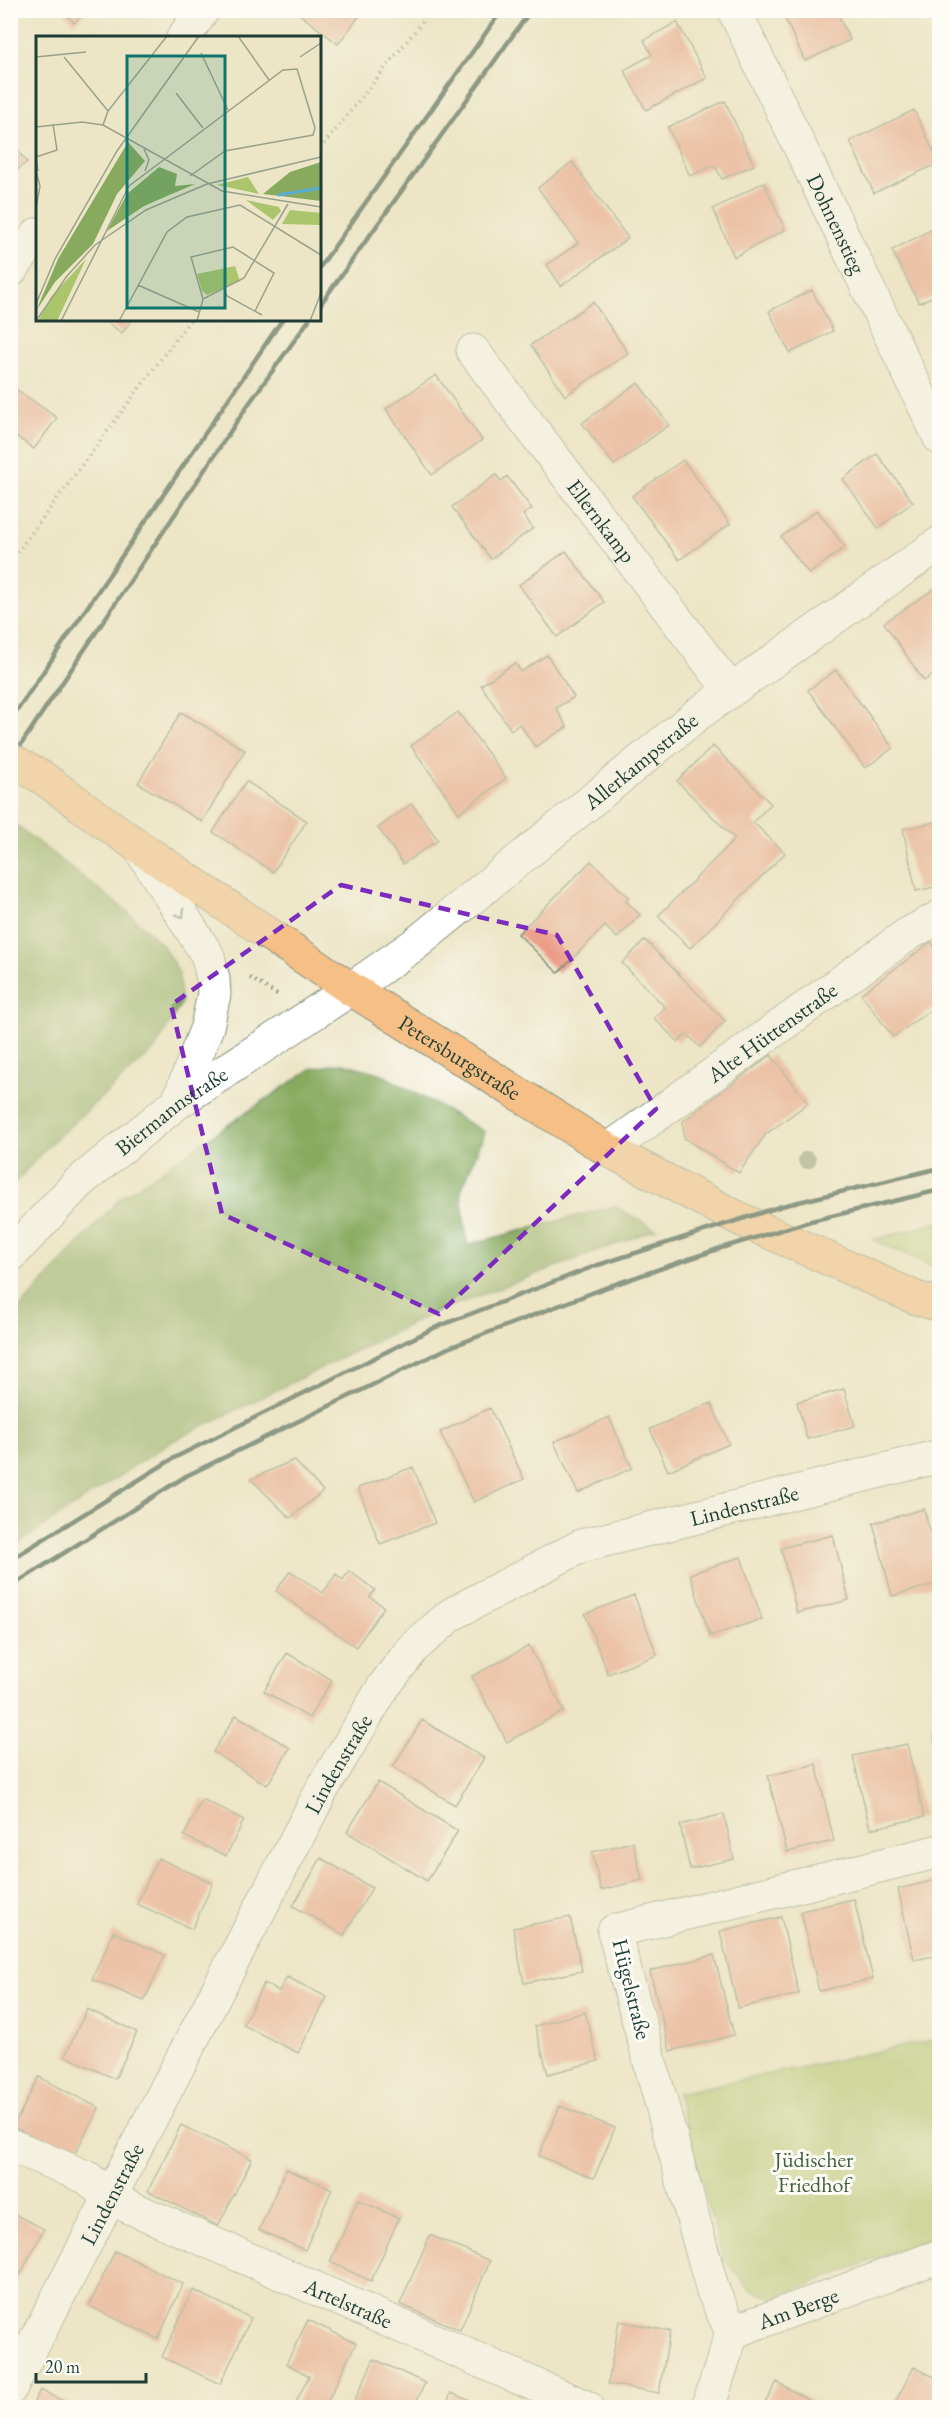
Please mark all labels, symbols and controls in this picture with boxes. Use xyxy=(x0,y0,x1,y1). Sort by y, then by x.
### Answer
inset map xyxy=(36,36,321,321)
street label: Dohnenstieg xyxy=(800,169,873,279)
street label: Ellernkamp xyxy=(560,473,643,569)
street label: Allerkampstraße xyxy=(577,705,704,817)
one-way arrow xyxy=(174,908,186,918)
street label: Alte Hüttenstraße xyxy=(700,975,843,1089)
street label: Petersburgstraße xyxy=(393,1008,527,1107)
street label: Biermannstraße xyxy=(109,1059,233,1162)
street label: Lindenstraße xyxy=(687,1477,802,1533)
street label: Lindenstraße xyxy=(298,1708,379,1819)
street label: Hügelstraße xyxy=(606,1936,659,2043)
street label: Lindenstraße xyxy=(73,2138,150,2250)
park label: Jüdischer Friedhof xyxy=(773,2145,854,2199)
street label: Artelstraße xyxy=(299,2271,397,2335)
street label: Am Berge xyxy=(753,2280,843,2336)
scale bar xyxy=(36,2346,146,2384)
text: 20 m xyxy=(45,2355,80,2378)

